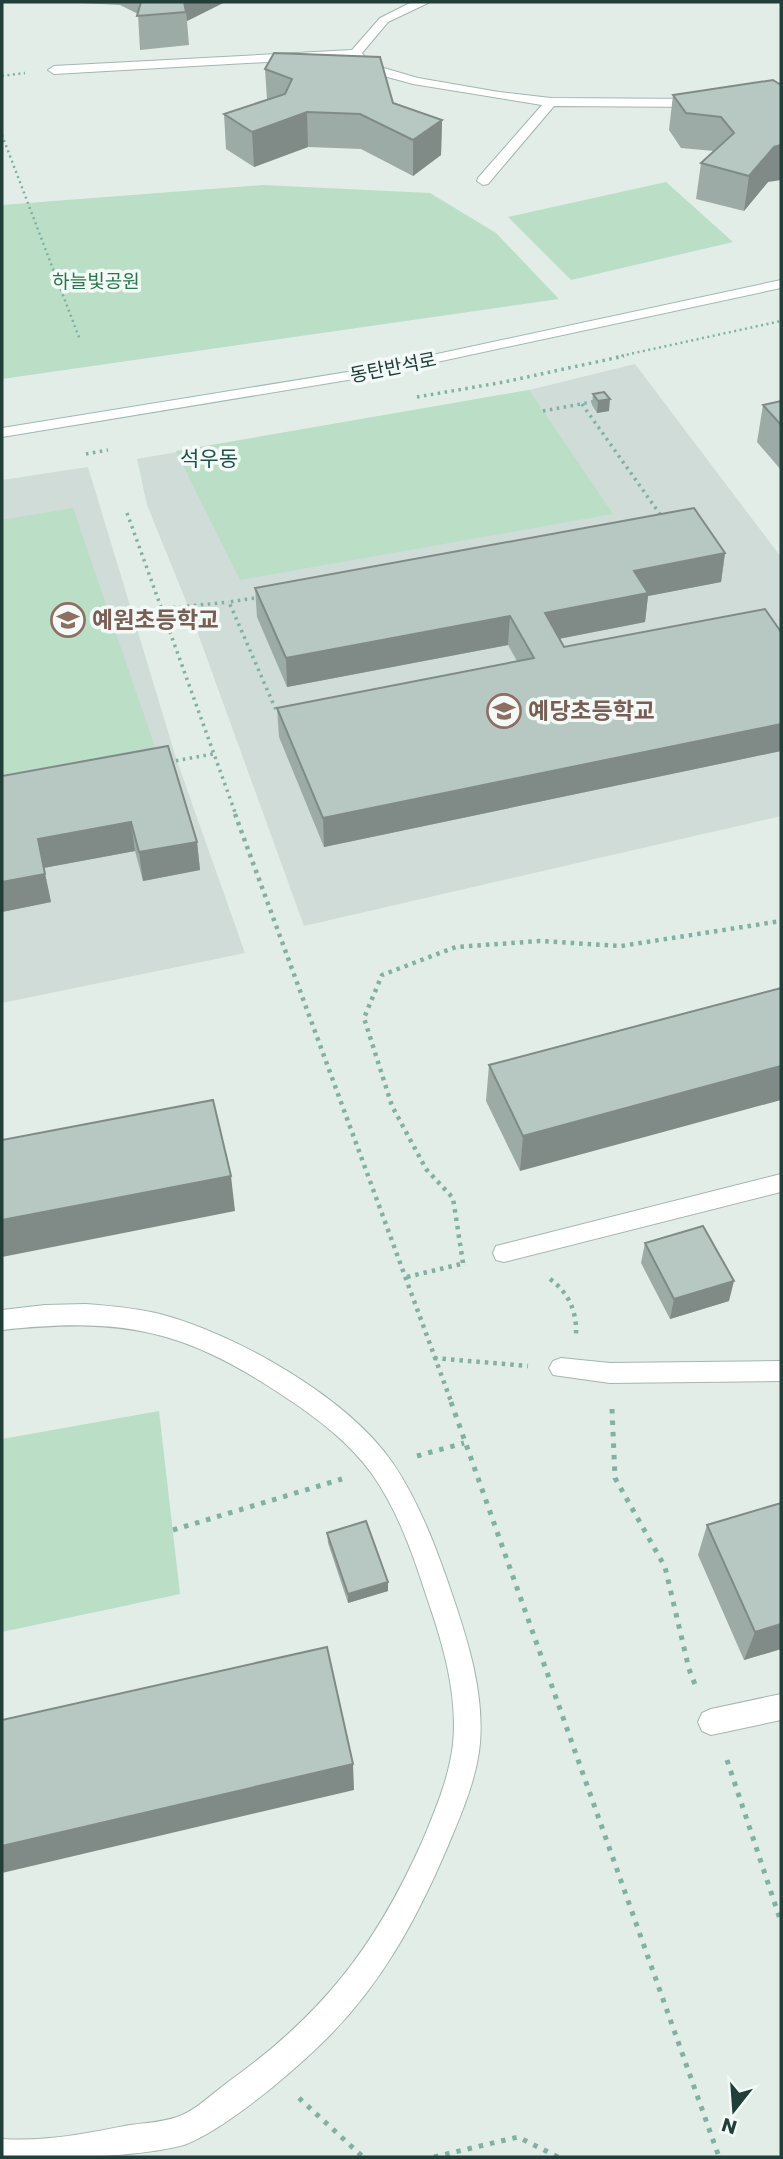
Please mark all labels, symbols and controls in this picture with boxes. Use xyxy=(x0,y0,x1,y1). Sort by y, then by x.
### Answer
park label: 하늘빛공원 xyxy=(52,268,140,295)
street label: 동탄반석로 xyxy=(348,346,439,389)
district label: 석우동 xyxy=(180,444,238,473)
school or university icon: 예원초등학교 xyxy=(49,601,87,639)
place label: 예원초등학교 xyxy=(92,604,219,636)
school or university icon: 예당초등학교 xyxy=(485,692,523,730)
place label: 예당초등학교 xyxy=(528,695,655,727)
north arrow xyxy=(699,2075,769,2145)
text: N xyxy=(718,2111,740,2141)

